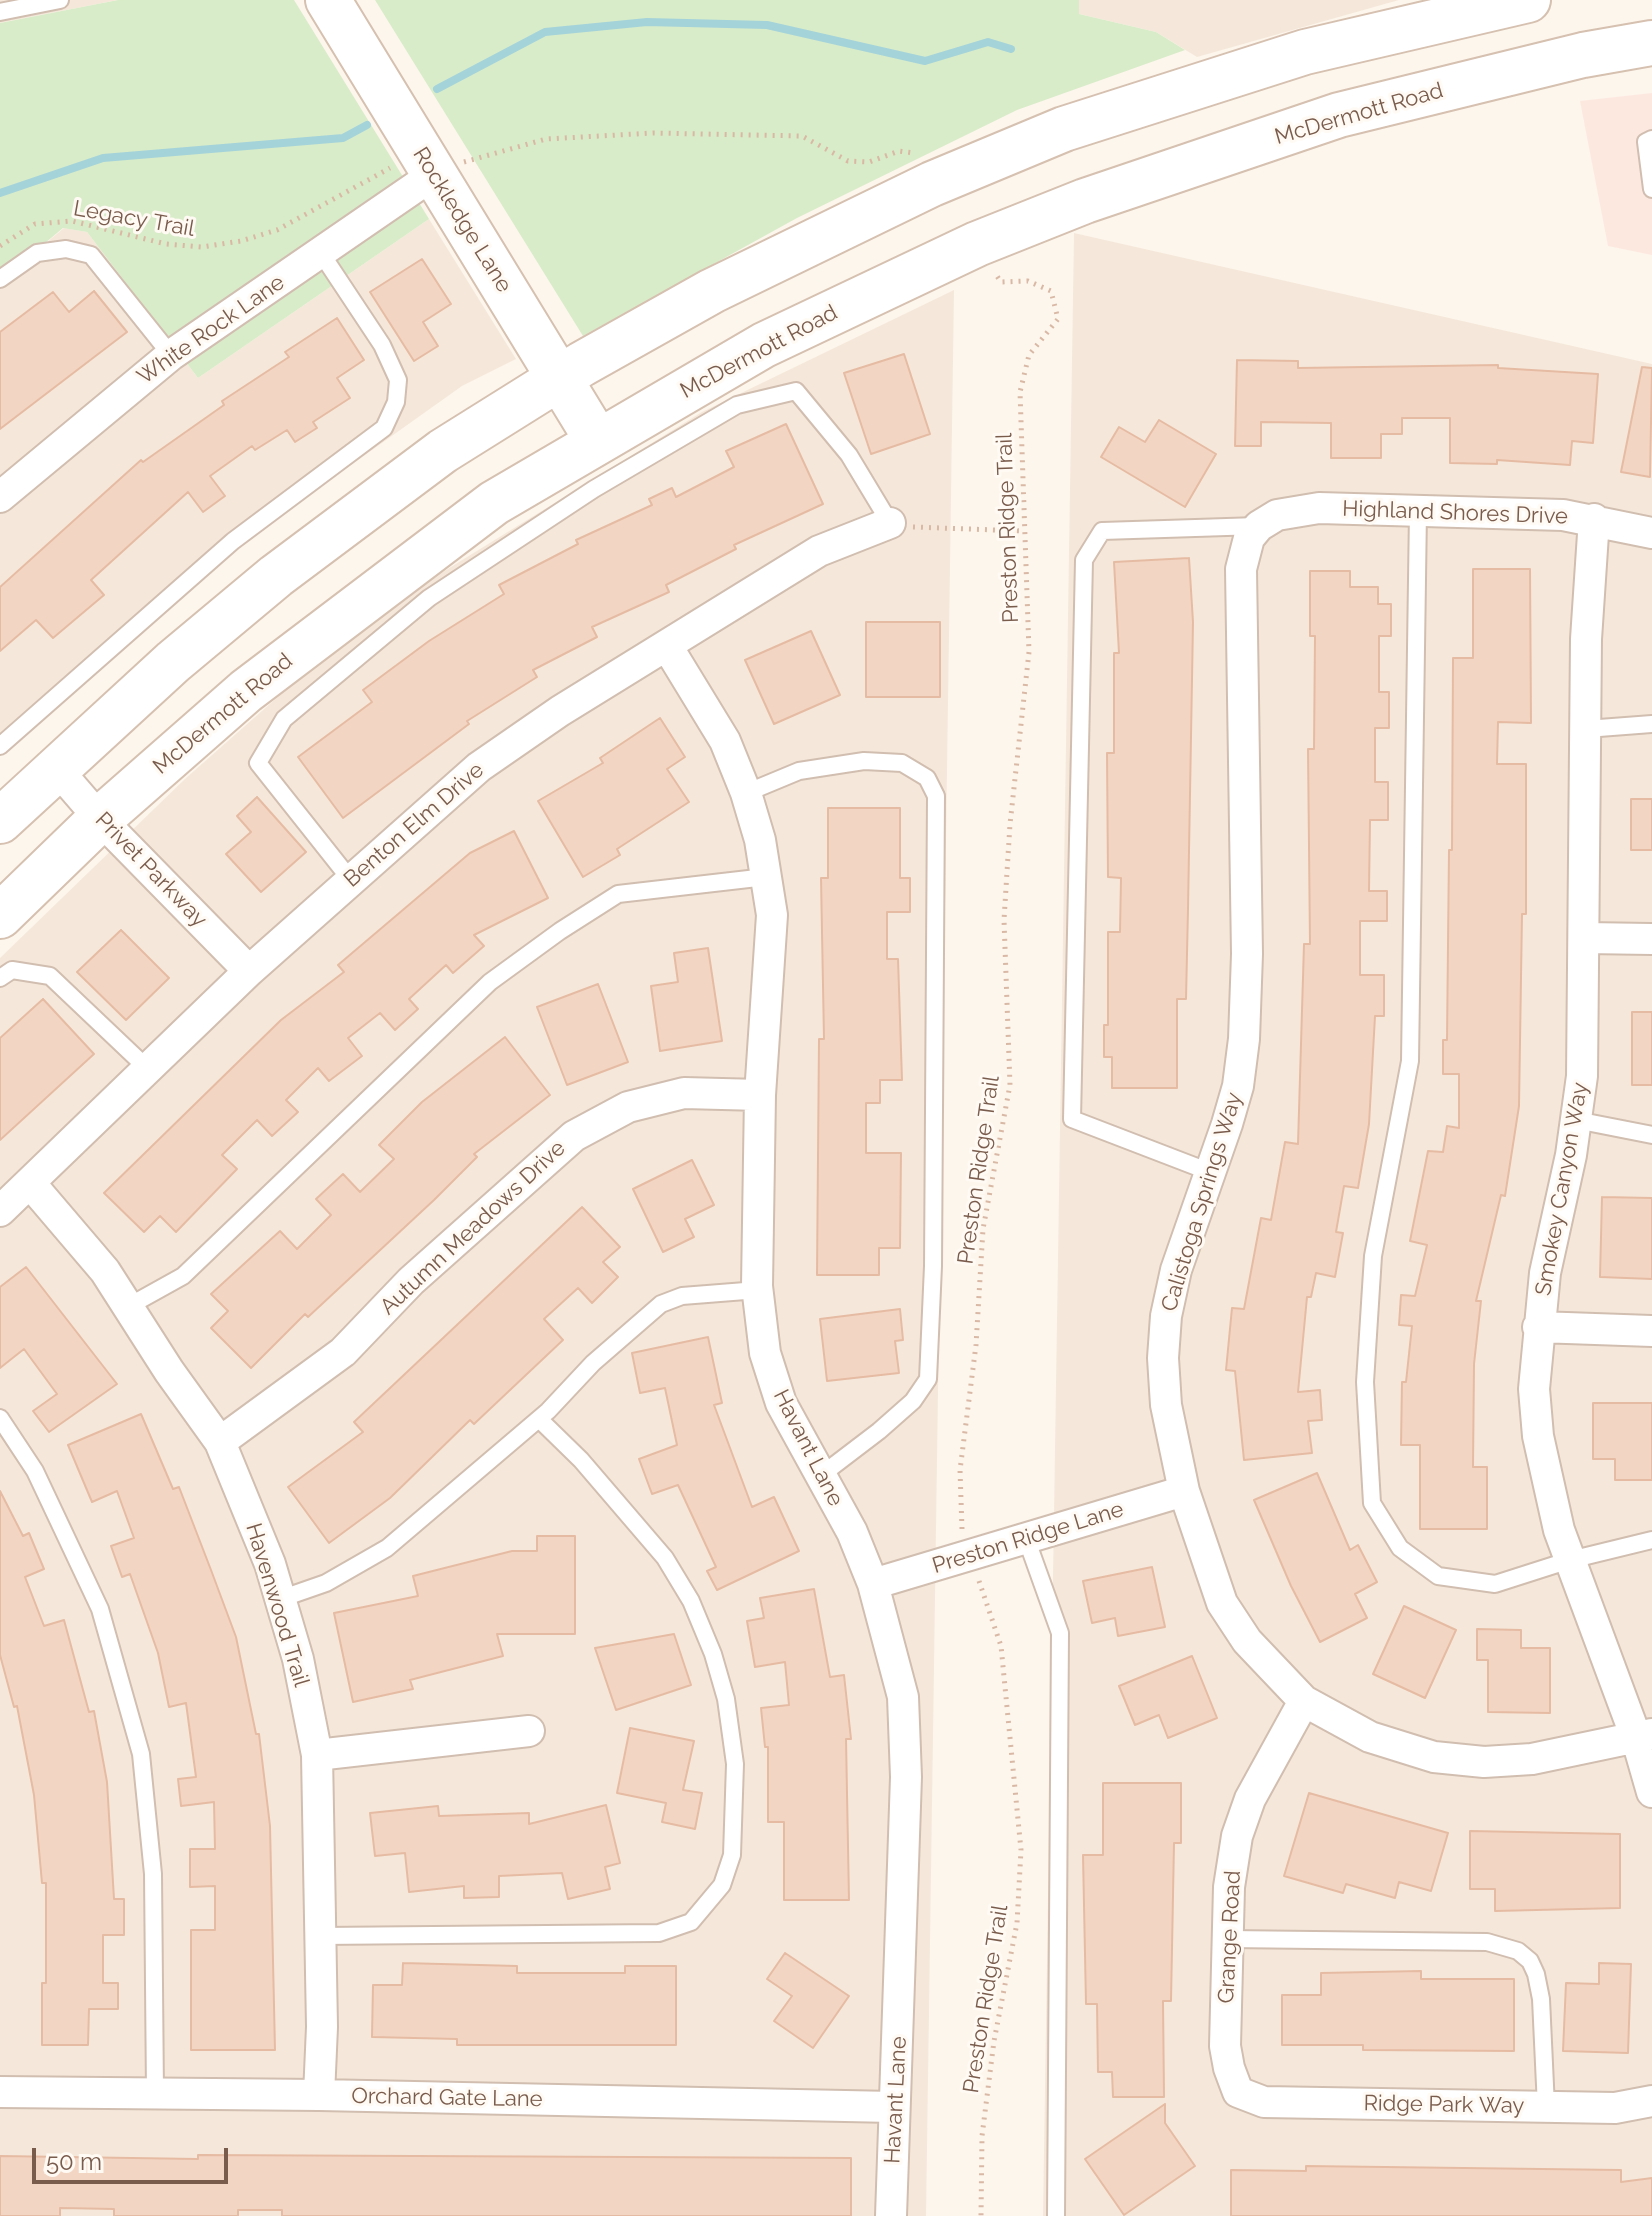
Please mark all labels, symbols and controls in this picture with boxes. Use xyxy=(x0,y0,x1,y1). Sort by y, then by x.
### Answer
street label: McDermott Road xyxy=(1272,77,1446,151)
street label: Rockledge Lane xyxy=(407,143,517,297)
street label: Legacy Trail xyxy=(71,195,197,243)
street label: White Rock Lane xyxy=(132,269,290,391)
street label: McDermott Road xyxy=(676,300,842,404)
street label: Preston Ridge Trail xyxy=(991,433,1025,623)
street label: Highland Shores Drive xyxy=(1342,496,1568,530)
street label: McDermott Road xyxy=(148,648,298,780)
street label: Benton Elm Drive xyxy=(339,757,489,893)
street label: Privet Parkway xyxy=(90,807,212,933)
street label: Preston Ridge Trail xyxy=(953,1074,1005,1266)
street label: Smokey Canyon Way xyxy=(1530,1080,1594,1298)
street label: Calistoga Springs Way xyxy=(1156,1089,1248,1315)
street label: Autumn Meadows Drive xyxy=(375,1135,571,1321)
street label: Havant Lane xyxy=(767,1385,849,1511)
street label: Preston Ridge Lane xyxy=(929,1496,1127,1580)
street label: Havenwood Trail xyxy=(240,1520,314,1690)
street label: Grange Road xyxy=(1213,1870,1247,2004)
street label: Preston Ridge Trail xyxy=(958,1903,1014,2095)
street label: Havant Lane xyxy=(879,2036,913,2164)
street label: Orchard Gate Lane xyxy=(351,2083,543,2113)
street label: Ridge Park Way xyxy=(1363,2090,1525,2120)
scale bar xyxy=(36,2132,232,2182)
text: 50 m xyxy=(46,2147,102,2176)

